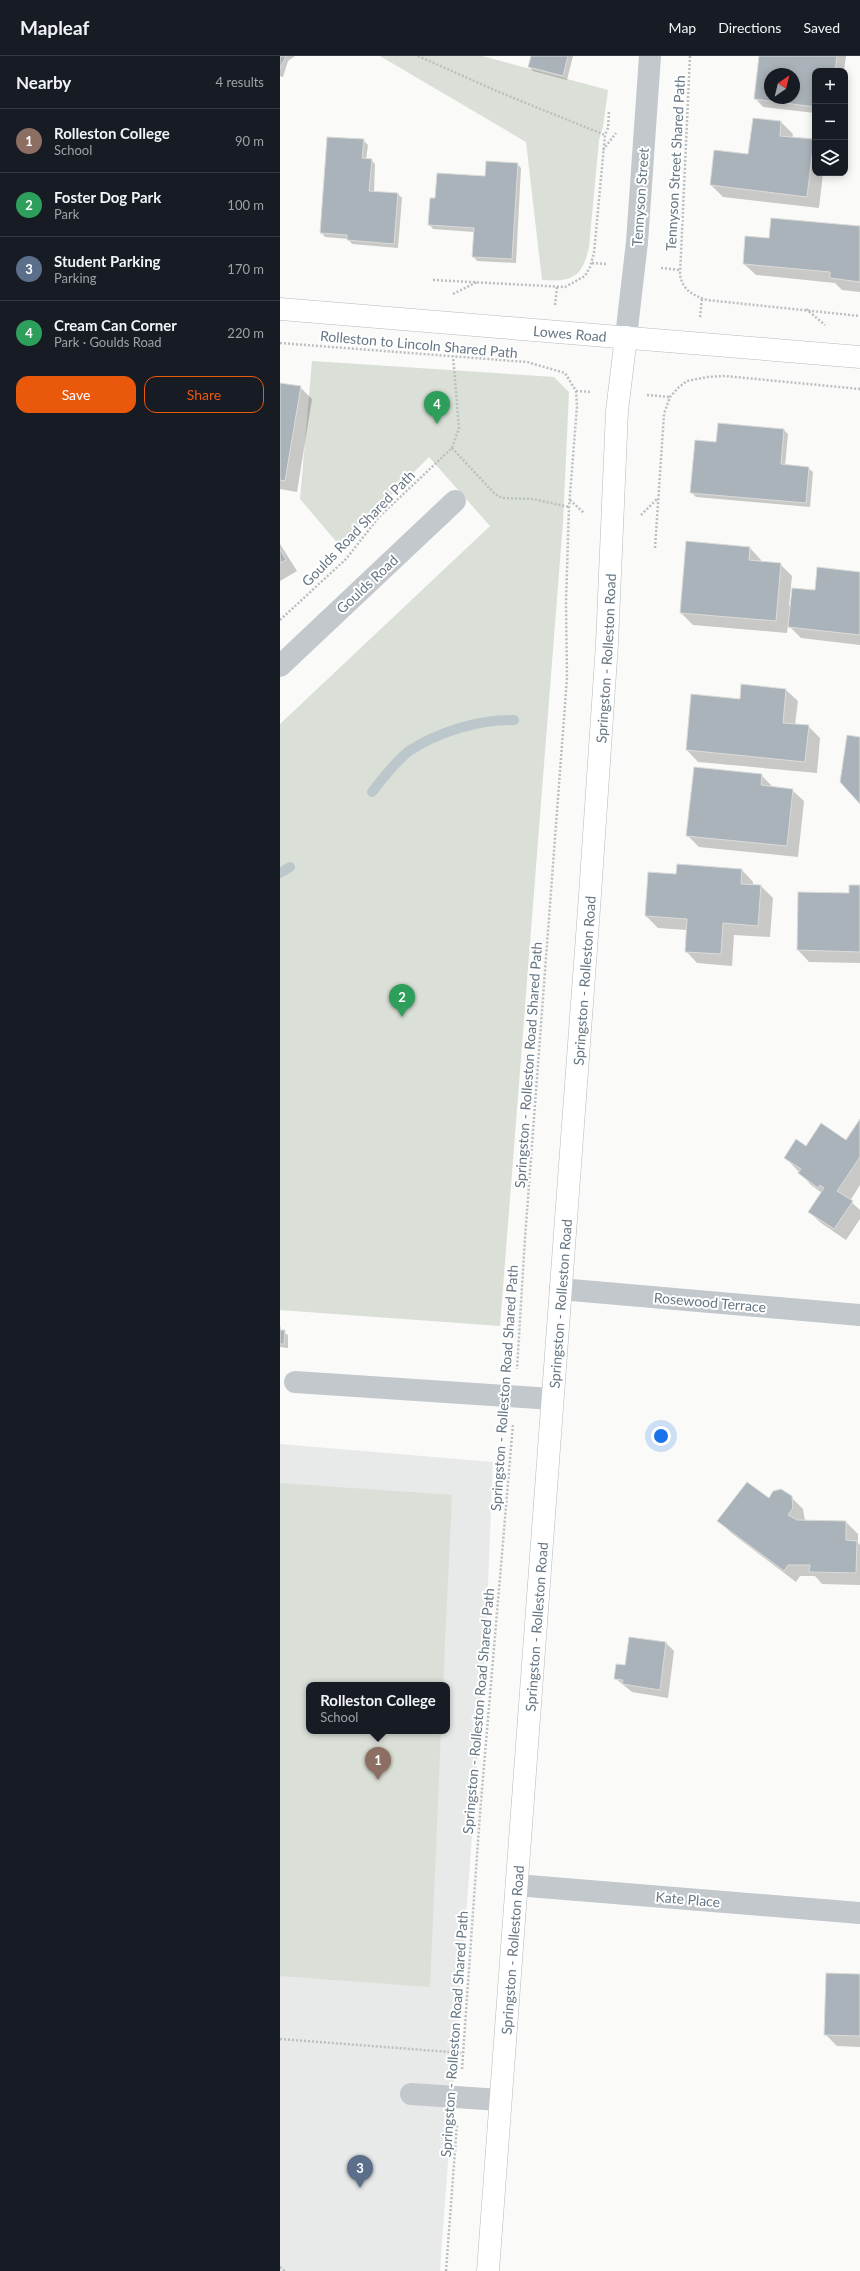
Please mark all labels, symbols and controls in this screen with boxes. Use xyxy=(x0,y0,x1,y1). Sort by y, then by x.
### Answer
text: Mapleaf xyxy=(20,16,89,39)
text: Map xyxy=(669,19,696,36)
text: Directions xyxy=(718,19,781,36)
text: Saved xyxy=(803,19,840,36)
north arrow xyxy=(764,68,800,104)
map controls xyxy=(812,68,848,176)
button: + xyxy=(812,68,848,104)
text: Nearby xyxy=(16,72,71,93)
text: 4 results xyxy=(216,74,264,90)
street label: Tennyson Street Shared Path xyxy=(662,75,688,251)
button: − xyxy=(812,104,848,140)
text: Rolleston College xyxy=(54,124,170,142)
text: 1 xyxy=(25,133,33,149)
text: 90 m xyxy=(235,133,264,149)
button: layers xyxy=(812,140,848,176)
text: School xyxy=(54,142,92,158)
street label: Tennyson Street xyxy=(628,147,652,247)
text: Foster Dog Park xyxy=(54,188,161,206)
text: 2 xyxy=(25,197,33,213)
text: 100 m xyxy=(227,197,264,213)
text: Park xyxy=(54,206,79,222)
text: Student Parking xyxy=(54,252,161,270)
text: 3 xyxy=(25,261,33,277)
text: 170 m xyxy=(227,261,264,277)
text: Parking xyxy=(54,270,97,286)
text: Cream Can Corner xyxy=(54,316,177,334)
street label: Lowes Road xyxy=(533,321,607,345)
text: 4 xyxy=(25,325,33,341)
text: 220 m xyxy=(227,325,264,341)
street label: Rolleston to Lincoln Shared Path xyxy=(319,327,519,361)
text: Park · Goulds Road xyxy=(54,334,162,350)
button: Save xyxy=(16,376,136,413)
button: Share xyxy=(144,376,264,413)
pin: 4 xyxy=(424,391,450,424)
street label: Goulds Road Shared Path xyxy=(298,466,418,590)
street label: Goulds Road xyxy=(333,551,401,617)
street label: Springston - Rolleston Road xyxy=(592,573,619,744)
street label: Springston - Rolleston Road xyxy=(569,895,598,1066)
street label: Springston - Rolleston Road Shared Path xyxy=(511,941,545,1189)
pin: 2 xyxy=(389,984,415,1017)
street label: Springston - Rolleston Road xyxy=(545,1218,574,1389)
street label: Springston - Rolleston Road Shared Path xyxy=(487,1264,521,1512)
street label: Rosewood Terrace xyxy=(653,1289,767,1315)
your location xyxy=(651,1426,671,1446)
street label: Springston - Rolleston Road xyxy=(521,1541,551,1712)
street label: Springston - Rolleston Road Shared Path xyxy=(459,1587,497,1835)
popup xyxy=(306,1682,450,1734)
text: Rolleston College xyxy=(320,1691,436,1709)
text: School xyxy=(320,1709,358,1725)
pin: 1 xyxy=(365,1747,391,1780)
street label: Springston - Rolleston Road xyxy=(497,1865,527,2035)
street label: Kate Place xyxy=(655,1888,721,1910)
street label: Springston - Rolleston Road Shared Path xyxy=(437,1910,471,2158)
pin: 3 xyxy=(347,2155,373,2188)

